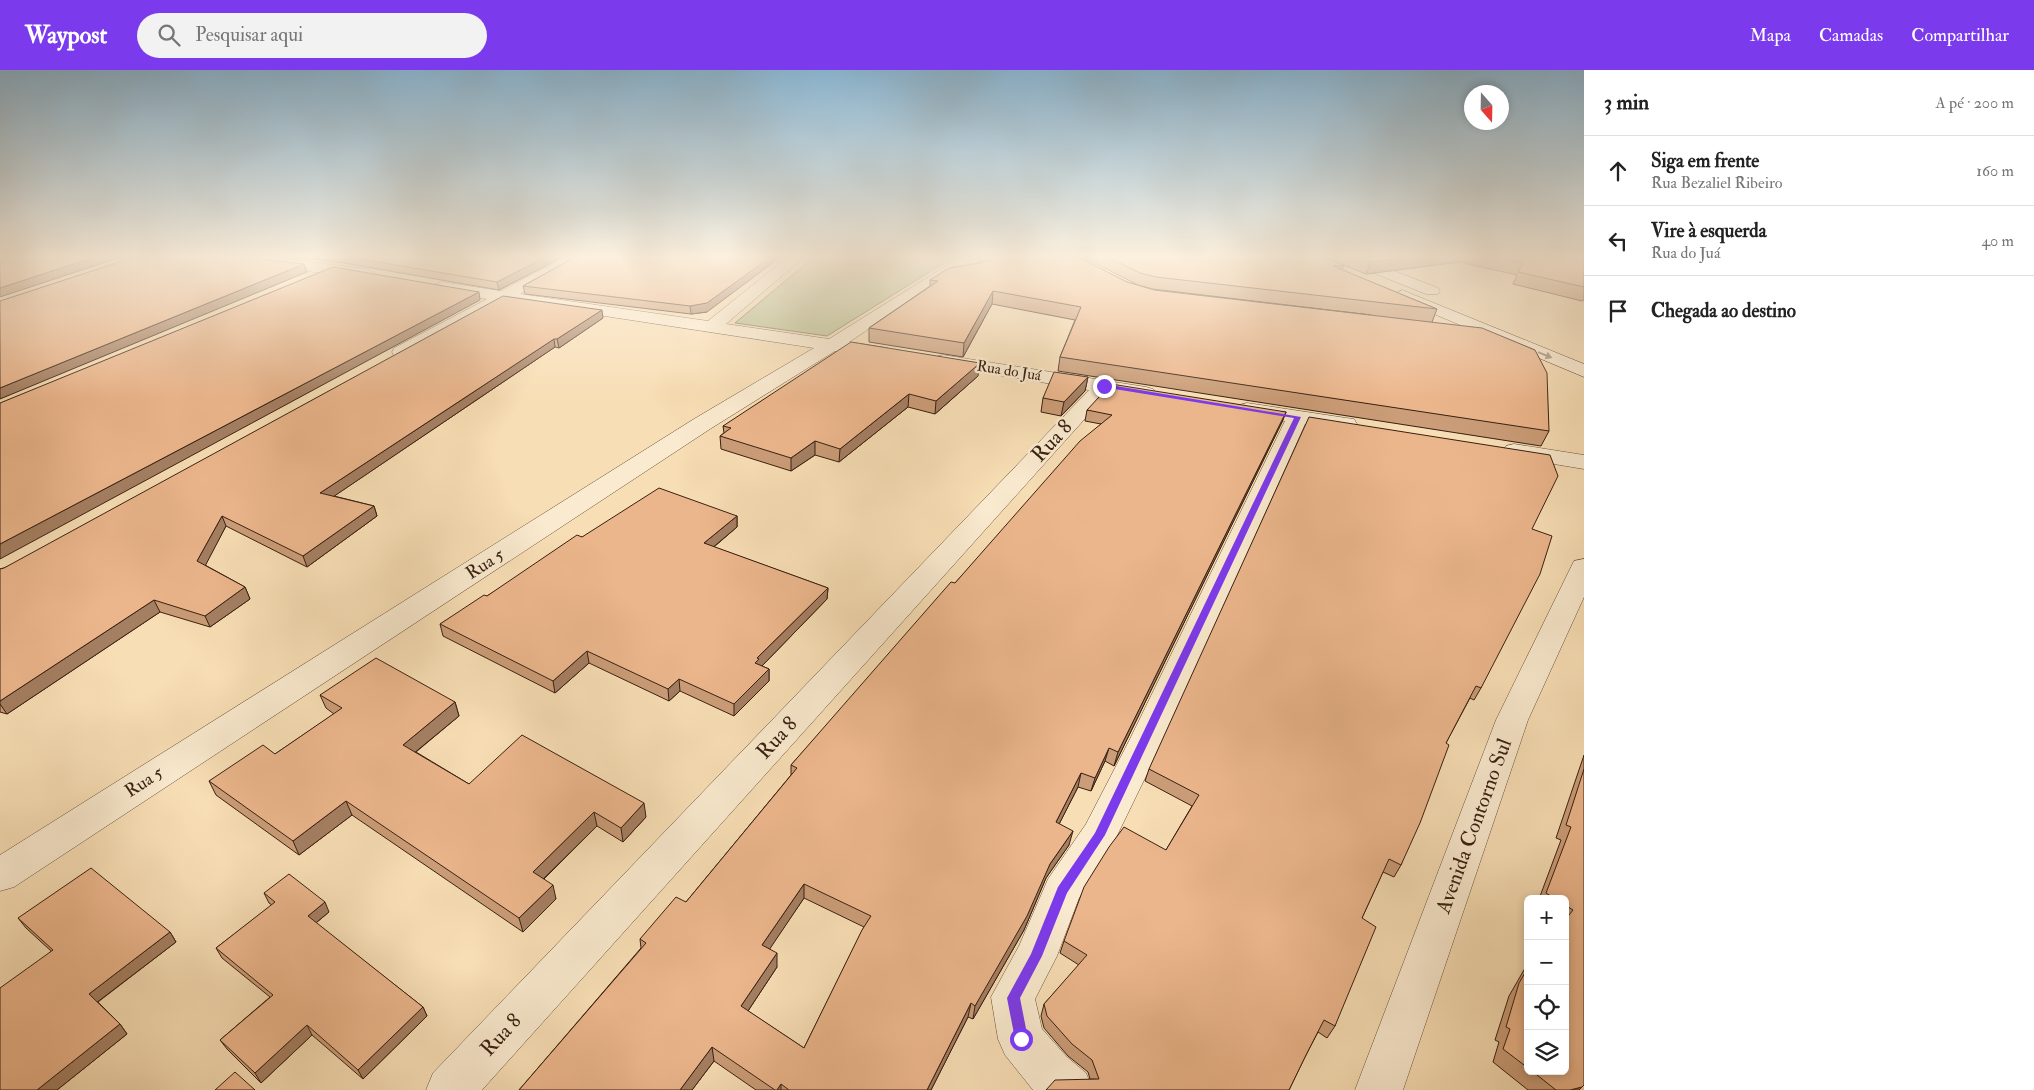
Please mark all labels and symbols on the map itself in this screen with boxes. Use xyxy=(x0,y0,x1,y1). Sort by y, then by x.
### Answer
north arrow xyxy=(1464,85,1509,130)
one-way arrow xyxy=(1538,351,1552,359)
street label: Rua do Juá xyxy=(975,357,1043,387)
route end xyxy=(1093,375,1116,398)
street label: Rua 8 xyxy=(1026,414,1079,468)
street label: Rua 5 xyxy=(461,543,509,585)
street label: Rua 8 xyxy=(751,711,804,765)
street label: Avenida Contorno Sul xyxy=(1429,734,1518,918)
street label: Rua 5 xyxy=(120,761,168,803)
street label: Rua 8 xyxy=(475,1008,528,1062)
route start xyxy=(1010,1028,1033,1051)

